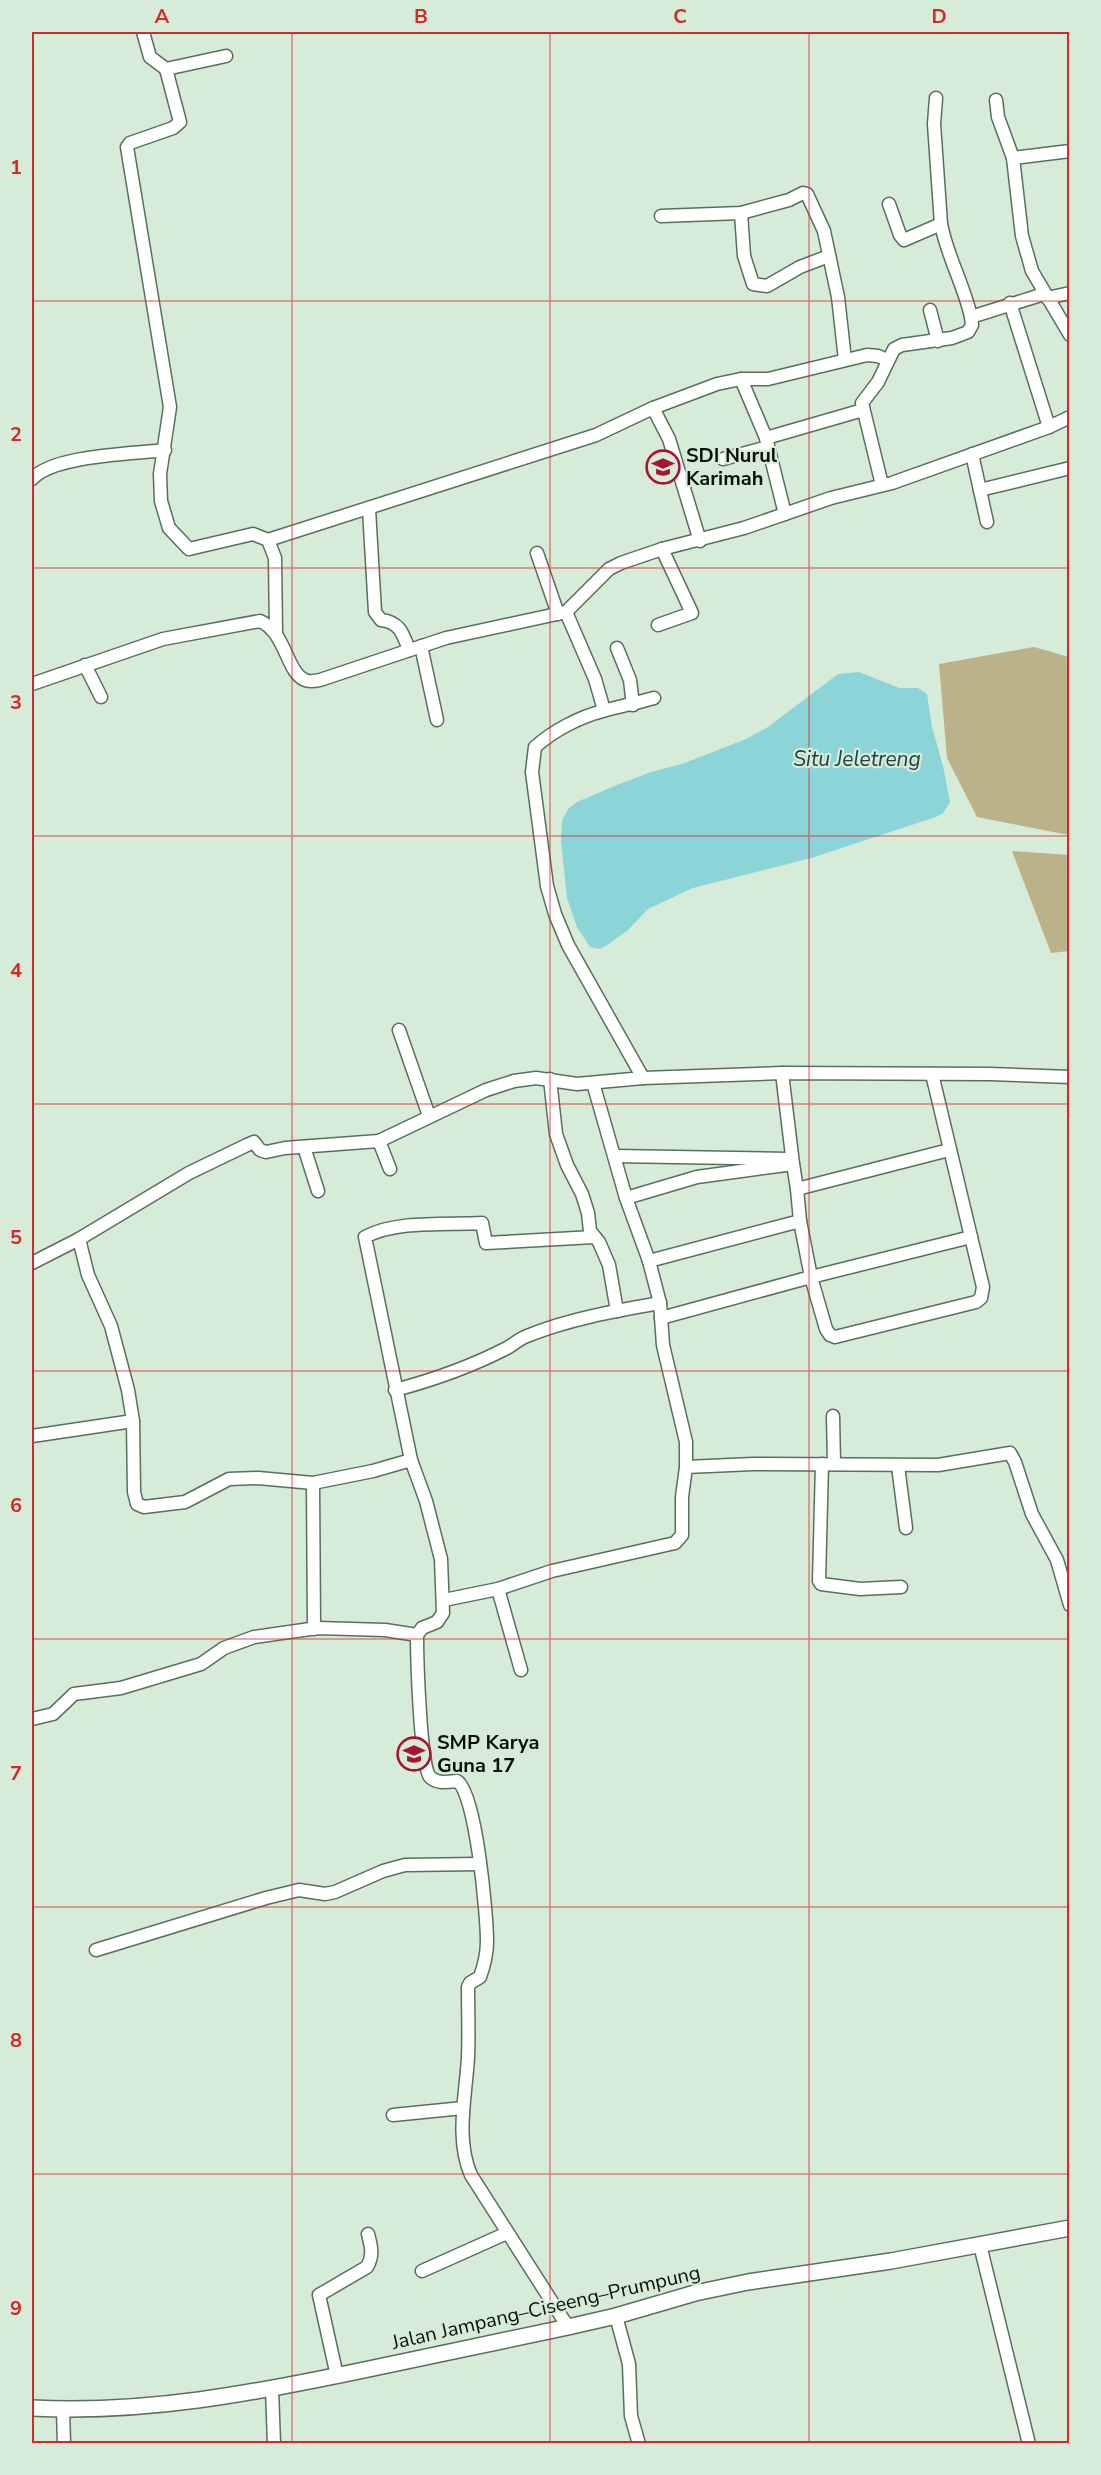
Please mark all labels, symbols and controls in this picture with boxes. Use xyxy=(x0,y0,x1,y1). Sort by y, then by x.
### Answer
text: A xyxy=(155,3,170,30)
text: B xyxy=(414,3,428,30)
text: C xyxy=(673,3,687,30)
text: D xyxy=(931,3,947,30)
text: 1 xyxy=(10,154,22,181)
text: 2 xyxy=(10,421,22,448)
place label: SDI Nurul Karimah xyxy=(686,442,778,492)
school or university icon: SDI Nurul Karimah xyxy=(645,449,681,485)
text: 3 xyxy=(10,689,22,716)
water label: Situ Jeletreng xyxy=(793,745,921,773)
text: 4 xyxy=(10,957,22,984)
text: 5 xyxy=(10,1224,22,1251)
text: 6 xyxy=(10,1492,22,1519)
place label: SMP Karya Guna 17 xyxy=(437,1729,539,1779)
school or university icon: SMP Karya Guna 17 xyxy=(396,1736,432,1772)
text: 7 xyxy=(10,1760,22,1787)
text: 8 xyxy=(10,2027,22,2054)
street label: Jalan Jampang–Ciseeng–Prumpung xyxy=(388,2259,703,2356)
text: 9 xyxy=(10,2295,22,2322)

